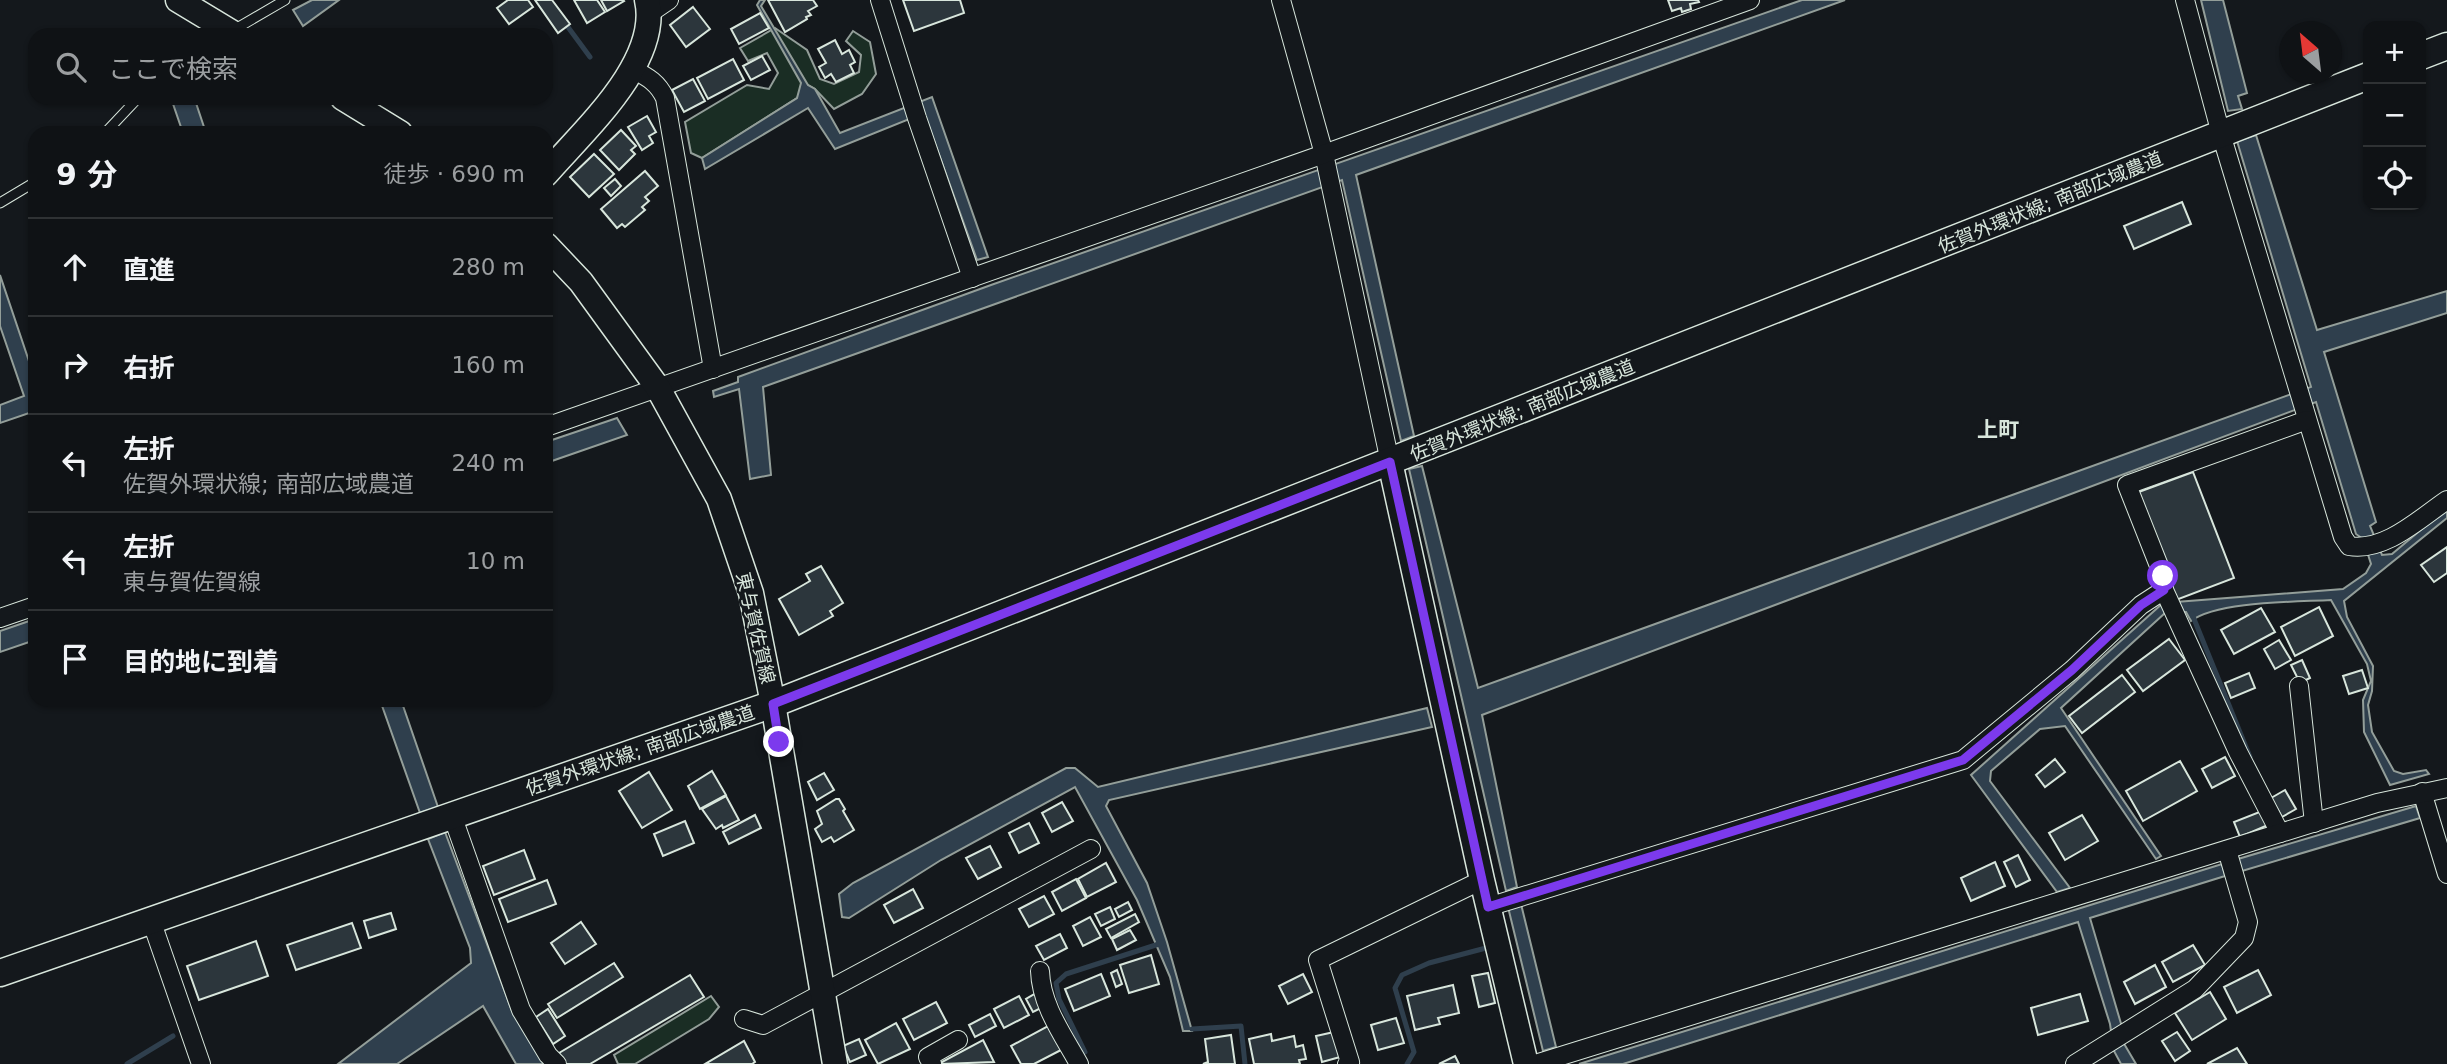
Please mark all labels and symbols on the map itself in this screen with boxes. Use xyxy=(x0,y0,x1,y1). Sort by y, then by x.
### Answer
north arrow xyxy=(2279,21,2342,84)
street label: 佐賀外環状線; 南部広域農道 xyxy=(1934,147,2166,257)
street label: 佐賀外環状線; 南部広域農道 xyxy=(1406,355,1638,465)
district label: 上町 xyxy=(1977,418,2019,442)
route start xyxy=(2147,560,2178,591)
street label: 東与賀佐賀線 xyxy=(732,570,780,686)
street label: 佐賀外環状線; 南部広域農道 xyxy=(523,700,757,800)
route end xyxy=(763,726,794,757)

